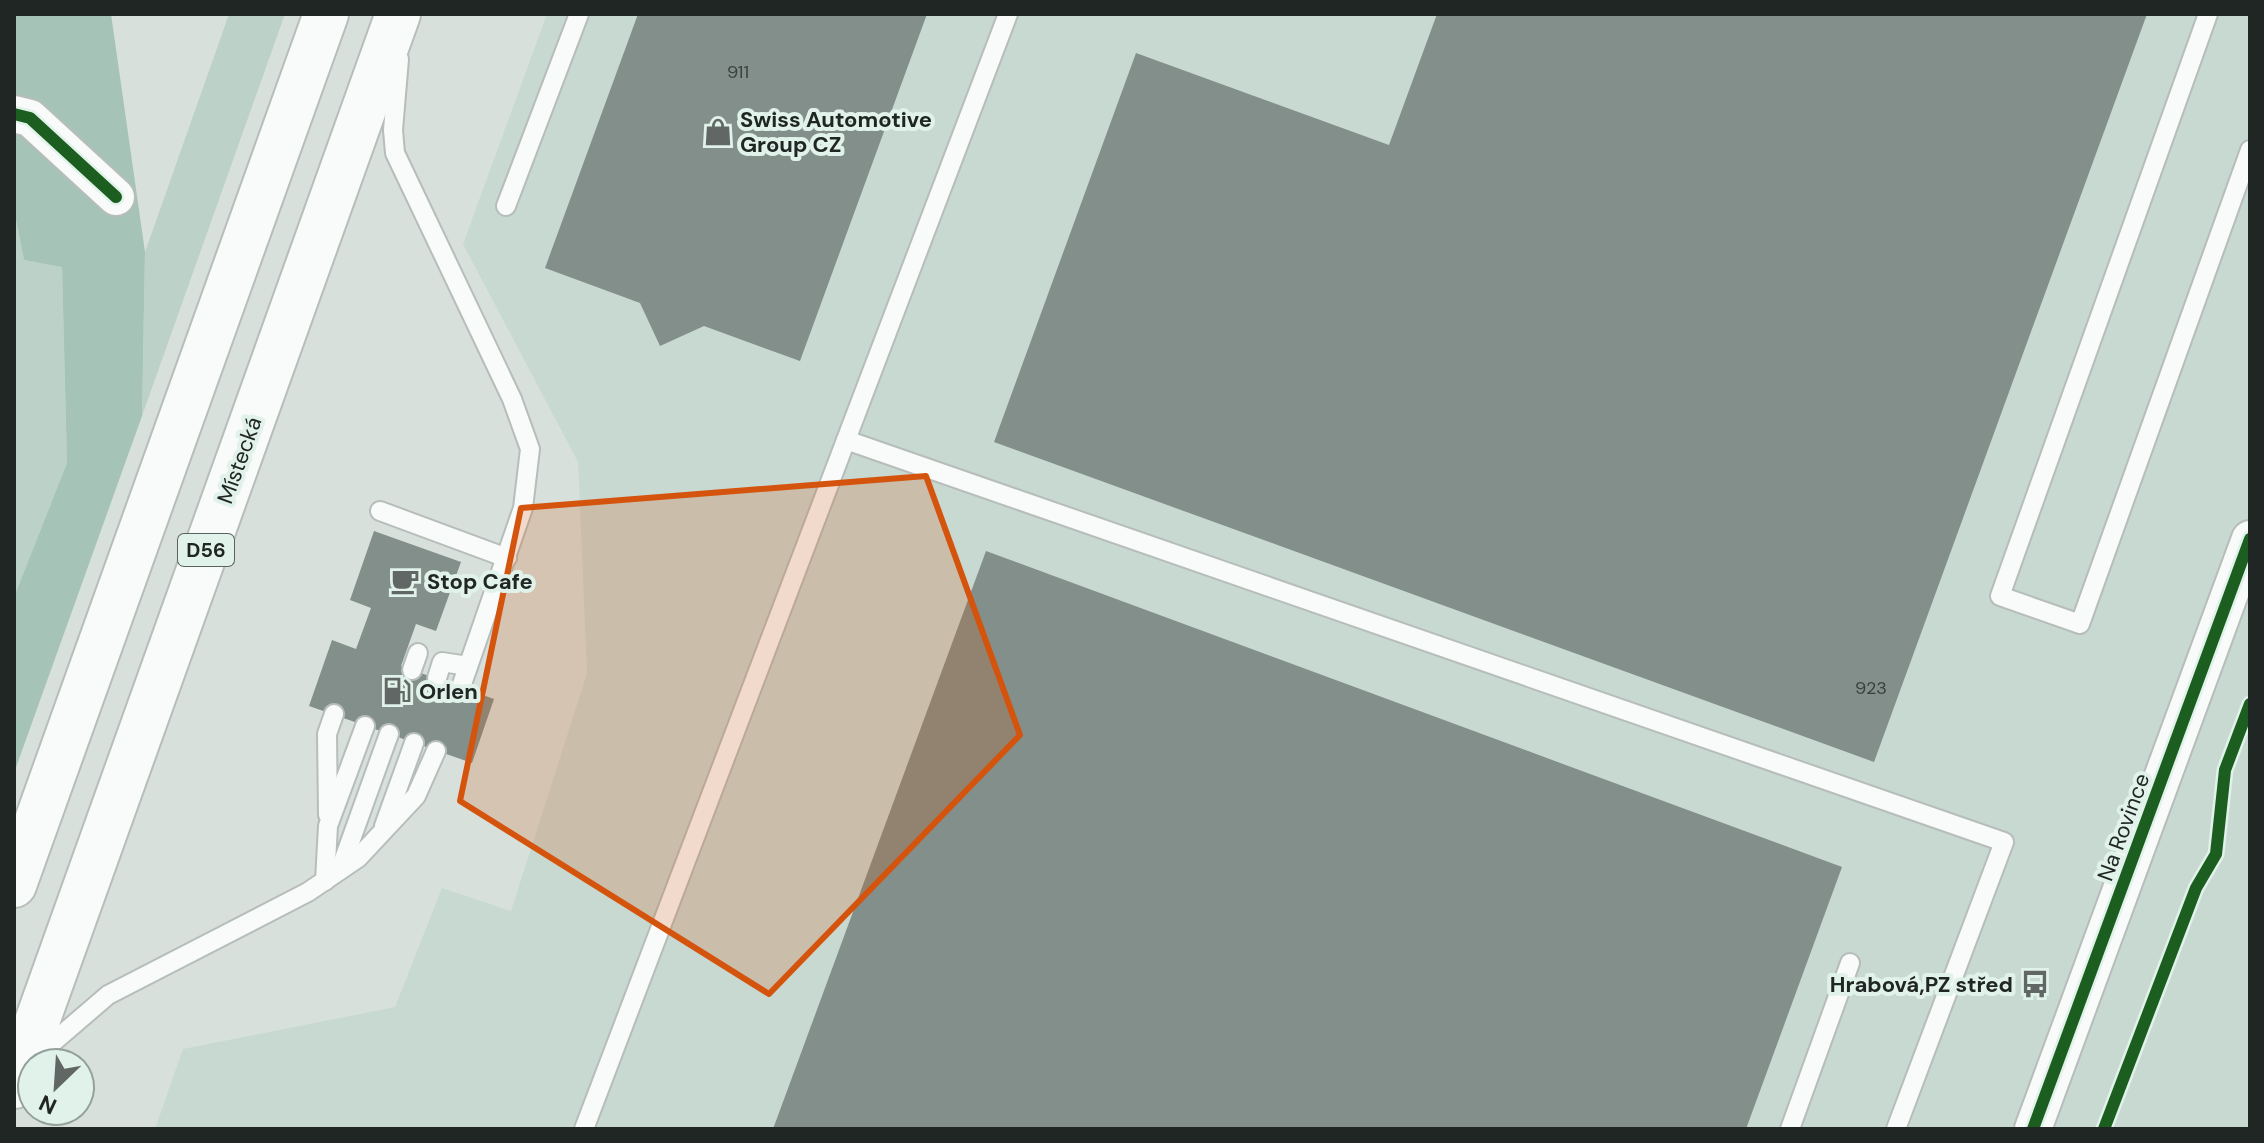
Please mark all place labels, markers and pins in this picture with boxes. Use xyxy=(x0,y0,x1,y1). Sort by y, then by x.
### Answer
place label: Swiss Automotive Group CZ xyxy=(740,105,932,159)
shop icon: Swiss Automotive Group CZ xyxy=(703,117,733,147)
cafe icon: Stop Cafe xyxy=(390,566,420,596)
place label: Stop Cafe xyxy=(427,567,533,596)
fuel station icon: Orlen xyxy=(382,676,412,706)
place label: Orlen xyxy=(419,677,478,706)
bus stop icon: Hrabová,PZ střed xyxy=(2020,969,2050,999)
place label: Hrabová,PZ střed xyxy=(1830,970,2013,999)

